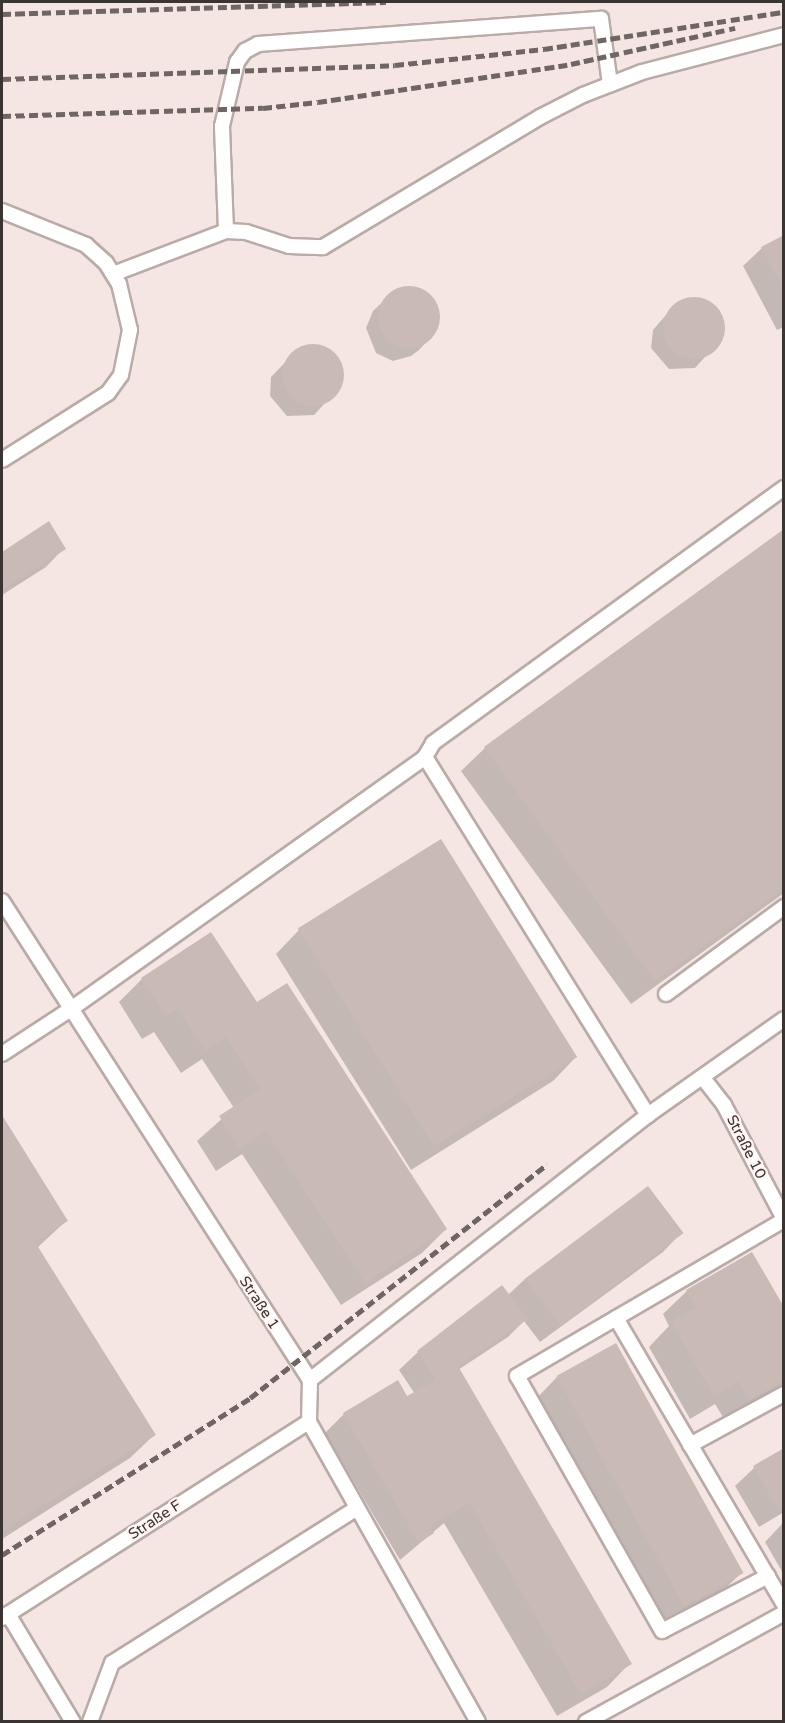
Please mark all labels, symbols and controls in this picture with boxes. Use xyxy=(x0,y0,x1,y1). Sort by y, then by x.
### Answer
street label: Straße 10 xyxy=(722,1112,770,1182)
street label: Straße 1 xyxy=(235,1273,283,1333)
street label: Straße F xyxy=(125,1496,185,1544)

